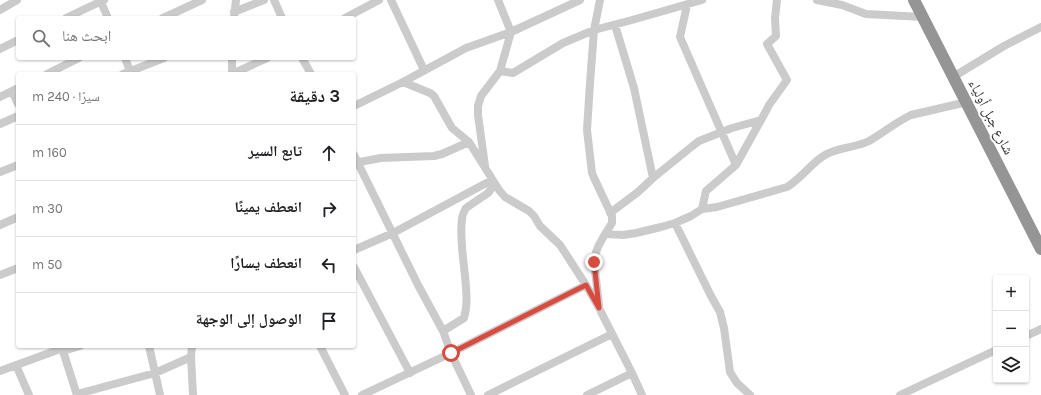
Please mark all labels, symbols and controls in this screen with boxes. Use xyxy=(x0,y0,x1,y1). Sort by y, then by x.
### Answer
search box xyxy=(16,16,356,60)
icon: search xyxy=(30,27,52,49)
text: ابحث هنا xyxy=(62,27,111,45)
street label: شارع جبل أولياء xyxy=(964,77,1017,158)
text: 3 دقيقة xyxy=(289,86,340,106)
text: سيرًا · 240 m xyxy=(32,89,100,104)
text: تابع السير xyxy=(248,142,302,160)
icon: ahead xyxy=(318,142,340,164)
text: 160 m xyxy=(32,145,67,160)
text: انعطف يمينًا xyxy=(235,198,302,216)
icon: right xyxy=(318,198,340,220)
text: 30 m xyxy=(32,201,63,216)
route end xyxy=(585,253,603,271)
text: انعطف يسارًا xyxy=(230,254,302,272)
icon: left xyxy=(318,254,340,276)
text: 50 m xyxy=(32,257,62,272)
map controls xyxy=(993,275,1029,383)
button: + xyxy=(993,275,1029,311)
text: الوصول إلى الوجهة xyxy=(196,310,302,328)
icon: arrive xyxy=(318,310,340,332)
button: − xyxy=(993,311,1029,347)
route start xyxy=(442,344,460,362)
button: layers xyxy=(993,347,1029,383)

